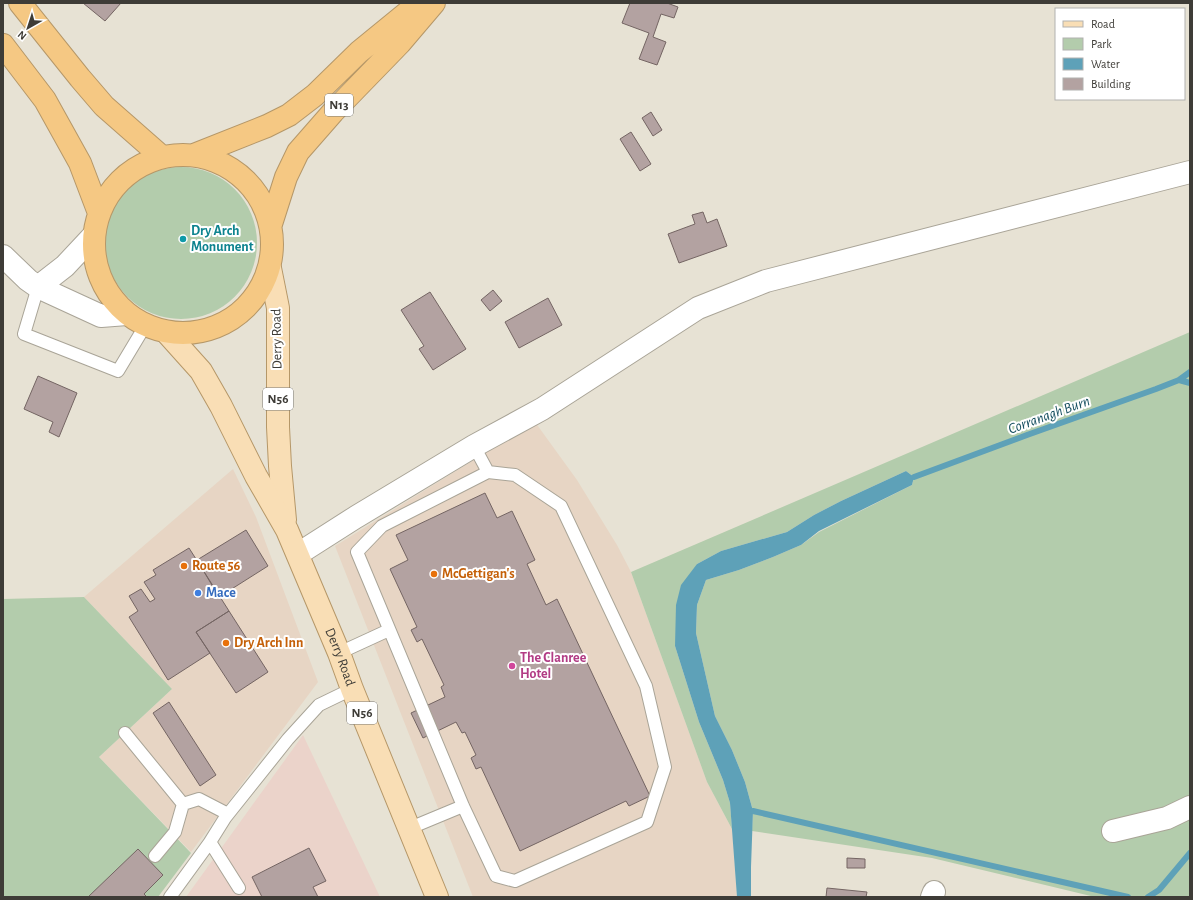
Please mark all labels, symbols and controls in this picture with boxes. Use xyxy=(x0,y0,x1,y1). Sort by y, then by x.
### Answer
north arrow xyxy=(8,8,48,48)
legend xyxy=(1055,8,1185,100)
text: Road xyxy=(1091,18,1115,30)
text: N xyxy=(16,29,28,42)
text: Park xyxy=(1091,38,1112,50)
text: Water xyxy=(1091,58,1120,70)
text: Building xyxy=(1091,78,1131,90)
road number: N13 xyxy=(325,94,353,116)
place label: Dry Arch Monument xyxy=(191,224,254,254)
marker: Dry Arch Monument xyxy=(178,234,188,244)
street label: Derry Road xyxy=(269,308,285,370)
road number: N56 xyxy=(263,388,293,410)
water label: Corranagh Burn xyxy=(1006,393,1092,437)
place label: Route 56 xyxy=(192,559,240,573)
marker: Route 56 xyxy=(179,561,189,571)
place label: McGettigan's xyxy=(442,567,515,581)
marker: McGettigan's xyxy=(429,569,439,579)
place label: Mace xyxy=(206,586,236,600)
marker: Mace xyxy=(193,588,203,598)
street label: Derry Road xyxy=(322,626,357,688)
place label: Dry Arch Inn xyxy=(234,636,303,650)
marker: Dry Arch Inn xyxy=(221,638,231,648)
place label: The Clanree Hotel xyxy=(520,651,587,681)
marker: The Clanree Hotel xyxy=(507,661,517,671)
road number: N56 xyxy=(347,702,377,724)

